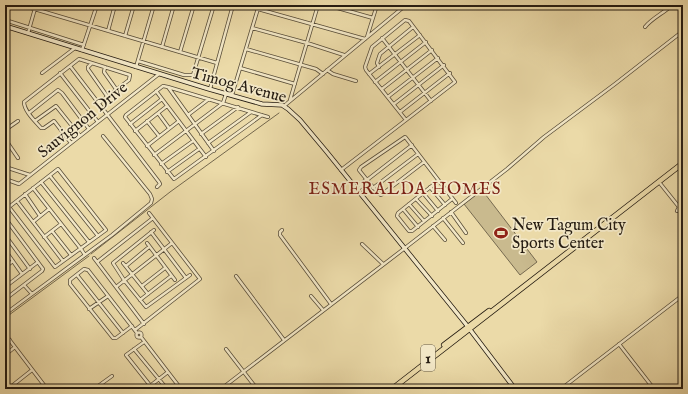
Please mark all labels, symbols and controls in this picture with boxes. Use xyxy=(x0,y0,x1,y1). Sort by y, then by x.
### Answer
street label: Timog Avenue xyxy=(189,64,288,108)
street label: Sauvignon Drive xyxy=(34,78,132,163)
district label: ESMERALDA HOMES xyxy=(308,179,502,200)
place label: New Tagum City Sports Center xyxy=(512,216,626,254)
sports icon: New Tagum City Sports Center xyxy=(493,225,509,241)
road number: 1 xyxy=(421,345,435,371)

